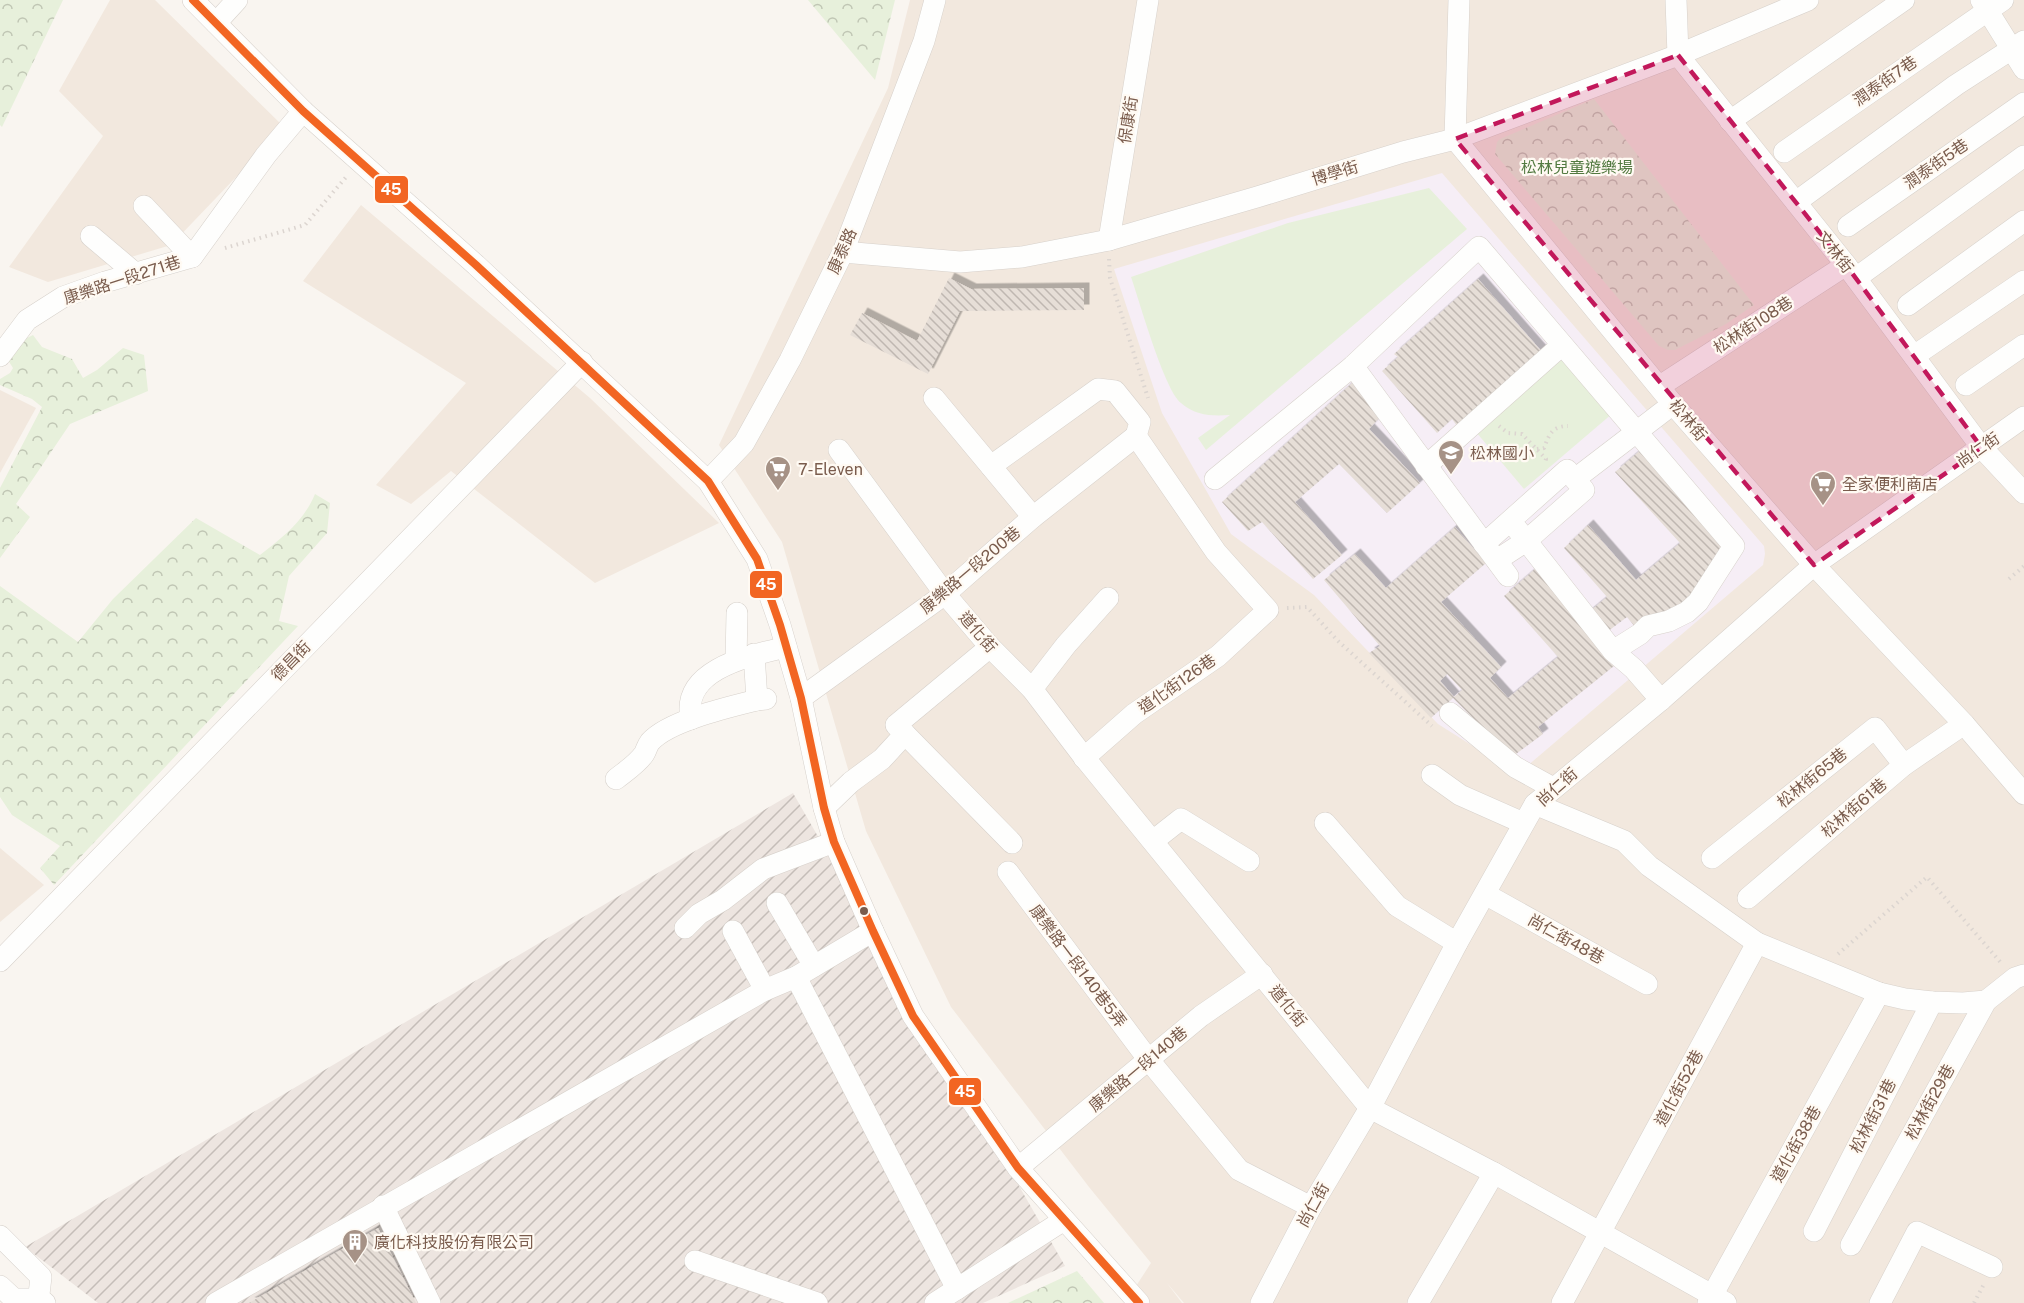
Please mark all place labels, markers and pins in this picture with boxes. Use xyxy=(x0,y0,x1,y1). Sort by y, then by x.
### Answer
school or university icon: 松林國小 xyxy=(1436,438,1466,476)
place label: 松林國小 xyxy=(1470,444,1534,463)
supermarket icon: 7-Eleven xyxy=(763,454,793,492)
place label: 7-Eleven xyxy=(798,460,863,479)
supermarket icon: 全家便利商店 xyxy=(1808,469,1838,507)
place label: 全家便利商店 xyxy=(1842,475,1938,494)
unlabelled marker xyxy=(858,905,870,917)
building icon: 廣化科技股份有限公司 xyxy=(340,1227,370,1265)
place label: 廣化科技股份有限公司 xyxy=(374,1233,534,1252)

